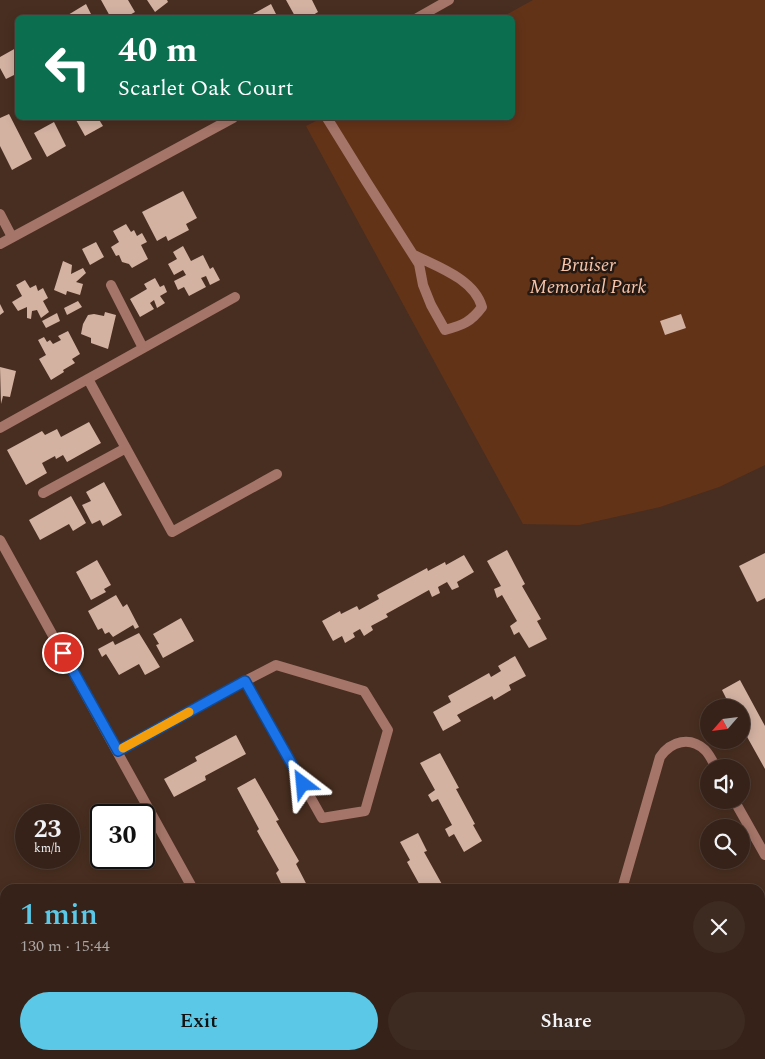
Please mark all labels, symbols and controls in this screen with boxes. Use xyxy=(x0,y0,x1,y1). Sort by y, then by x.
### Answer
text: 40 m xyxy=(118,24,198,77)
icon: left xyxy=(35,35,100,100)
text: Scarlet Oak Court xyxy=(118,72,293,105)
park label: Bruiser Memorial Park xyxy=(530,251,647,302)
pin xyxy=(42,632,84,674)
icon: arrive xyxy=(49,639,77,667)
north arrow xyxy=(700,699,750,749)
map controls xyxy=(700,699,750,869)
position arrow xyxy=(276,757,328,809)
button: sound xyxy=(700,759,750,809)
speed limit sign: 30 xyxy=(90,804,155,869)
text: 23 xyxy=(33,811,62,849)
button: search xyxy=(700,819,750,869)
text: km/h xyxy=(34,839,61,858)
text: 1 min xyxy=(20,892,98,938)
button: close xyxy=(693,901,745,953)
text: 130 m · 15:44 xyxy=(20,934,110,958)
button: Exit xyxy=(20,992,378,1050)
button: Share xyxy=(388,992,745,1050)

